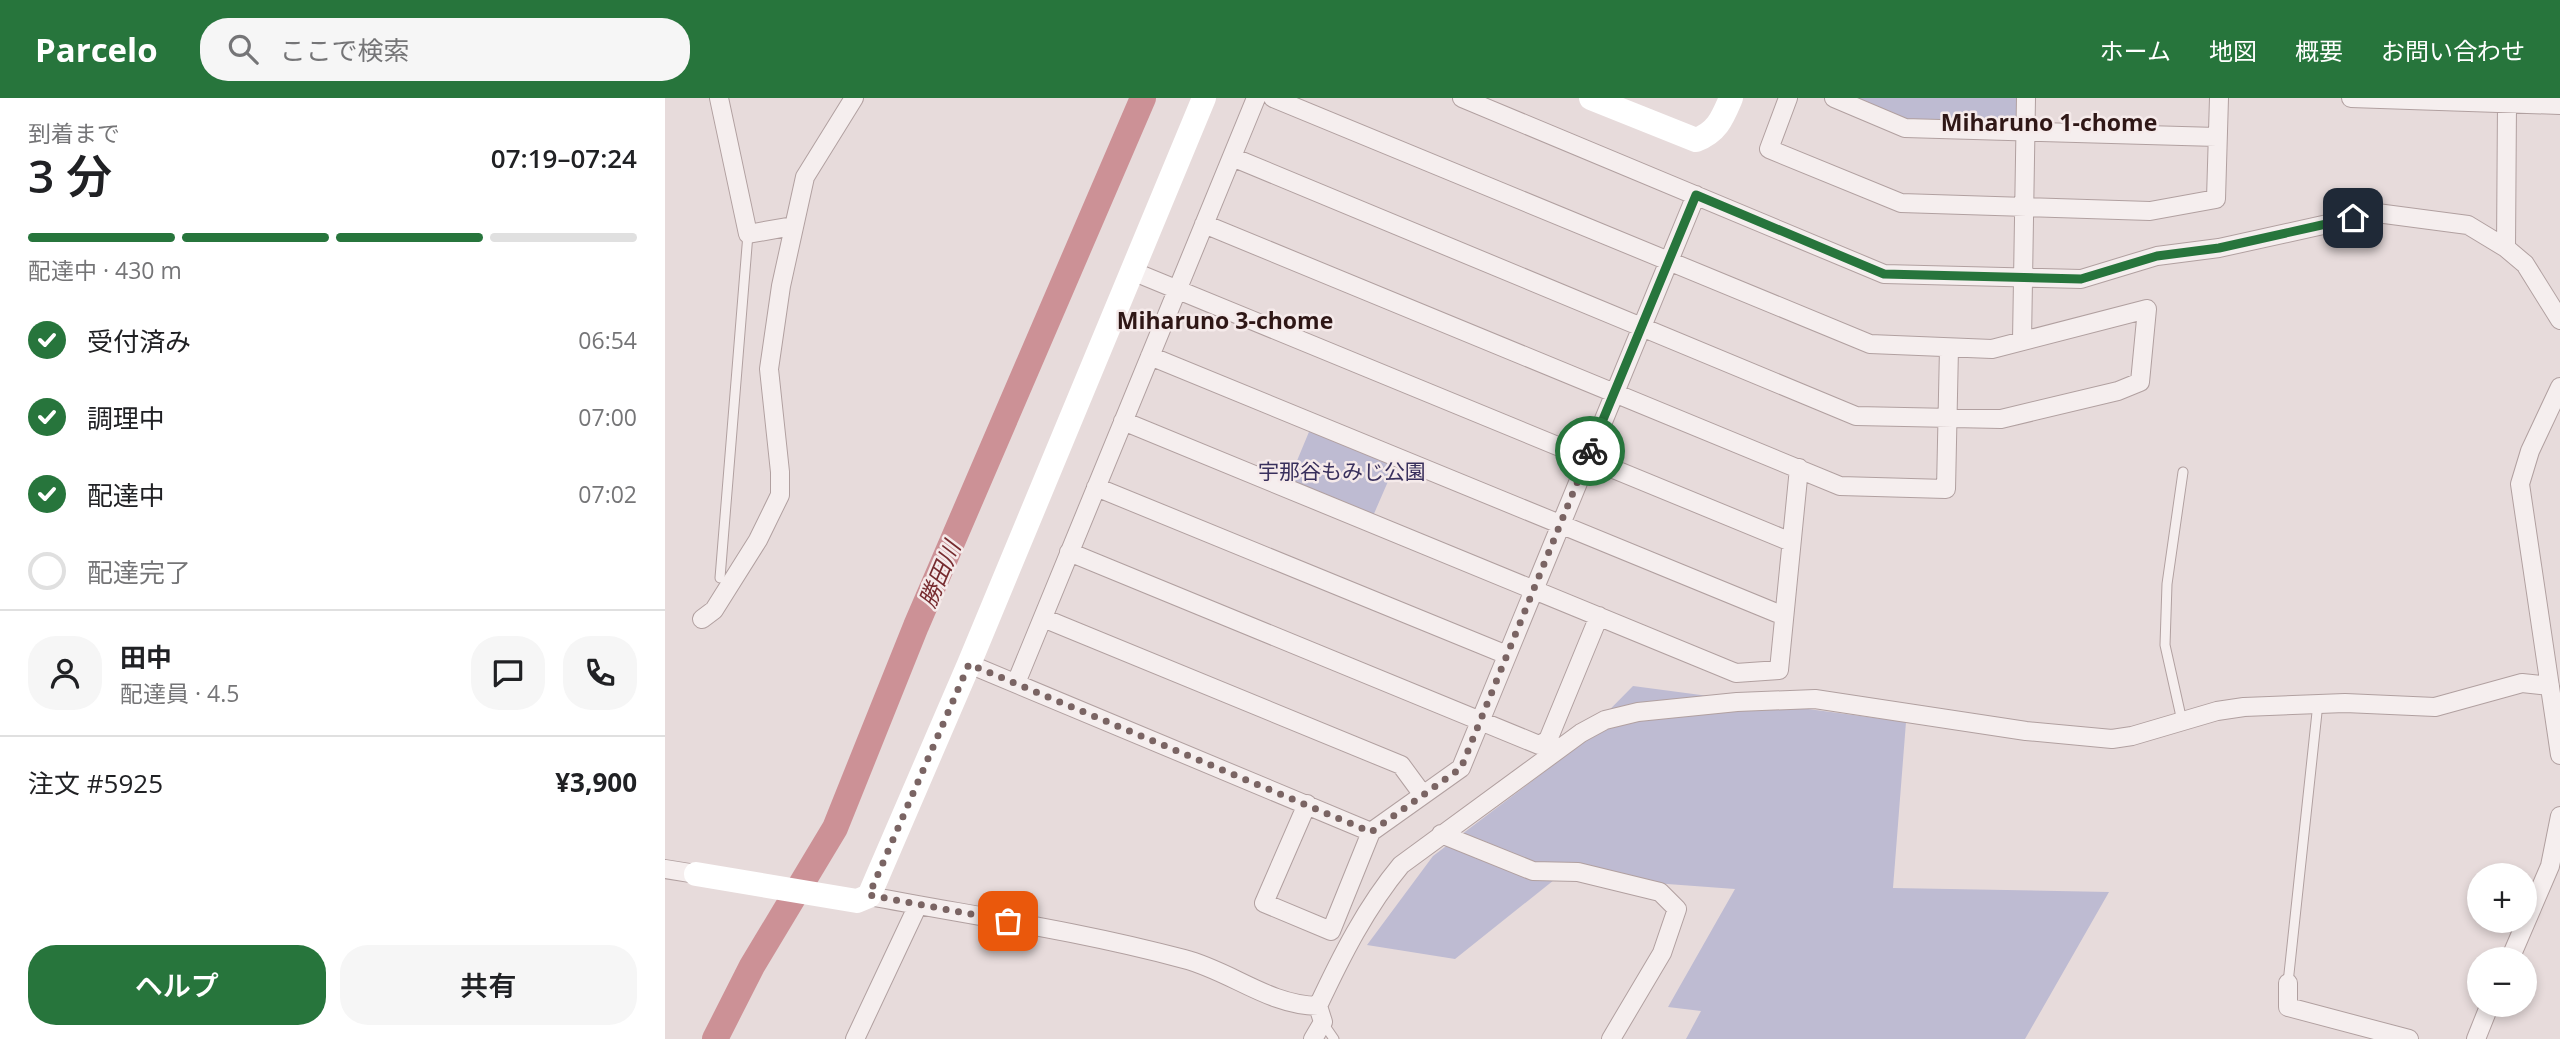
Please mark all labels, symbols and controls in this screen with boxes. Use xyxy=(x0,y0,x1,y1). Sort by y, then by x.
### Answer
search box xyxy=(200,18,690,81)
text: Parcelo xyxy=(35,27,158,72)
icon: search xyxy=(224,30,262,68)
text: ここで検索 xyxy=(280,32,410,68)
text: ホーム xyxy=(2100,34,2171,67)
text: 地図 xyxy=(2209,34,2257,67)
text: 概要 xyxy=(2295,34,2343,67)
text: お問い合わせ xyxy=(2381,34,2525,67)
district label: Miharuno 1-chome xyxy=(1941,106,2157,138)
text: 到着まで xyxy=(28,117,120,149)
text: 07:19–07:24 xyxy=(491,140,637,176)
text: 3 分 xyxy=(28,144,112,206)
pin xyxy=(2323,188,2383,248)
icon: home xyxy=(2334,199,2372,237)
text: 配達中 · 430 m xyxy=(28,254,182,286)
district label: Miharuno 3-chome xyxy=(1117,304,1333,336)
icon: check xyxy=(28,321,66,359)
text: 受付済み xyxy=(87,323,191,359)
text: 06:54 xyxy=(578,324,637,356)
icon: check xyxy=(28,398,66,436)
text: 調理中 xyxy=(87,400,165,436)
text: 07:00 xyxy=(578,401,637,433)
courier xyxy=(1555,416,1625,486)
icon: bike xyxy=(1571,432,1609,470)
park label: 宇那谷もみじ公園 xyxy=(1258,457,1426,485)
icon: check xyxy=(28,475,66,513)
text: 配達中 xyxy=(87,477,165,513)
text: 07:02 xyxy=(578,478,637,510)
water label: 勝田川 xyxy=(911,533,968,612)
text: 配達完了 xyxy=(87,554,191,590)
button: person xyxy=(28,636,102,710)
button: chat xyxy=(471,636,545,710)
button: phone xyxy=(563,636,637,710)
text: 田中 xyxy=(120,639,172,675)
text: 配達員 · 4.5 xyxy=(120,677,239,709)
text: ¥3,900 xyxy=(555,764,637,800)
text: 注文 #5925 xyxy=(28,765,163,801)
map controls xyxy=(2467,863,2537,1017)
button: + xyxy=(2467,863,2537,933)
pin xyxy=(978,891,1038,951)
icon: bag xyxy=(989,902,1027,940)
button: ヘルプ xyxy=(28,945,326,1025)
button: 共有 xyxy=(340,945,637,1025)
button: − xyxy=(2467,947,2537,1017)

